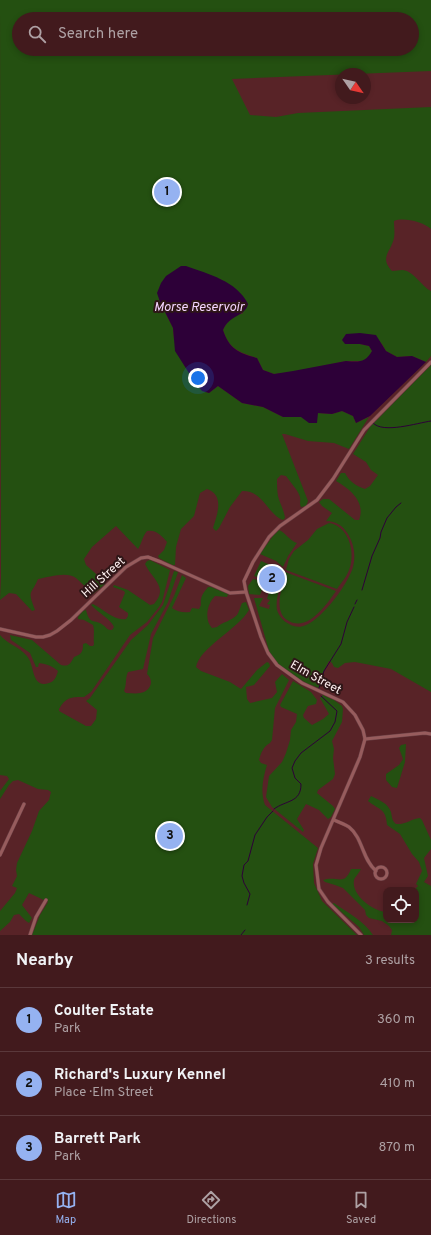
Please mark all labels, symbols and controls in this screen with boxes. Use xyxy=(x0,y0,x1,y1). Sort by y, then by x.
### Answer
search box xyxy=(12,12,419,56)
icon: search xyxy=(26,23,48,45)
text: Search here xyxy=(58,25,138,44)
north arrow xyxy=(335,68,371,104)
pin: 1 xyxy=(154,177,180,207)
water label: Morse Reservoir xyxy=(154,300,245,316)
your location xyxy=(188,368,208,388)
street label: Hill Street xyxy=(78,554,129,602)
pin: 2 xyxy=(259,564,285,594)
street label: Elm Street xyxy=(287,657,344,699)
pin: 3 xyxy=(157,821,183,851)
map controls xyxy=(383,887,419,923)
button: locate xyxy=(383,887,419,923)
text: Nearby xyxy=(16,950,73,972)
text: 3 results xyxy=(365,953,415,969)
text: Coulter Estate xyxy=(54,1002,154,1021)
text: 1 xyxy=(26,1012,32,1028)
text: 360 m xyxy=(377,1012,415,1028)
text: Park xyxy=(54,1021,81,1037)
text: Richard's Luxury Kennel xyxy=(54,1066,226,1085)
text: 2 xyxy=(25,1076,33,1092)
text: 410 m xyxy=(380,1076,415,1092)
text: Place · Elm Street xyxy=(54,1085,153,1101)
text: Barrett Park xyxy=(54,1130,141,1149)
text: 3 xyxy=(25,1140,33,1156)
text: 870 m xyxy=(378,1140,415,1156)
text: Park xyxy=(54,1149,81,1165)
tab: Map xyxy=(55,1189,77,1227)
tab: Directions xyxy=(186,1189,236,1227)
tab: Saved xyxy=(346,1189,376,1227)

